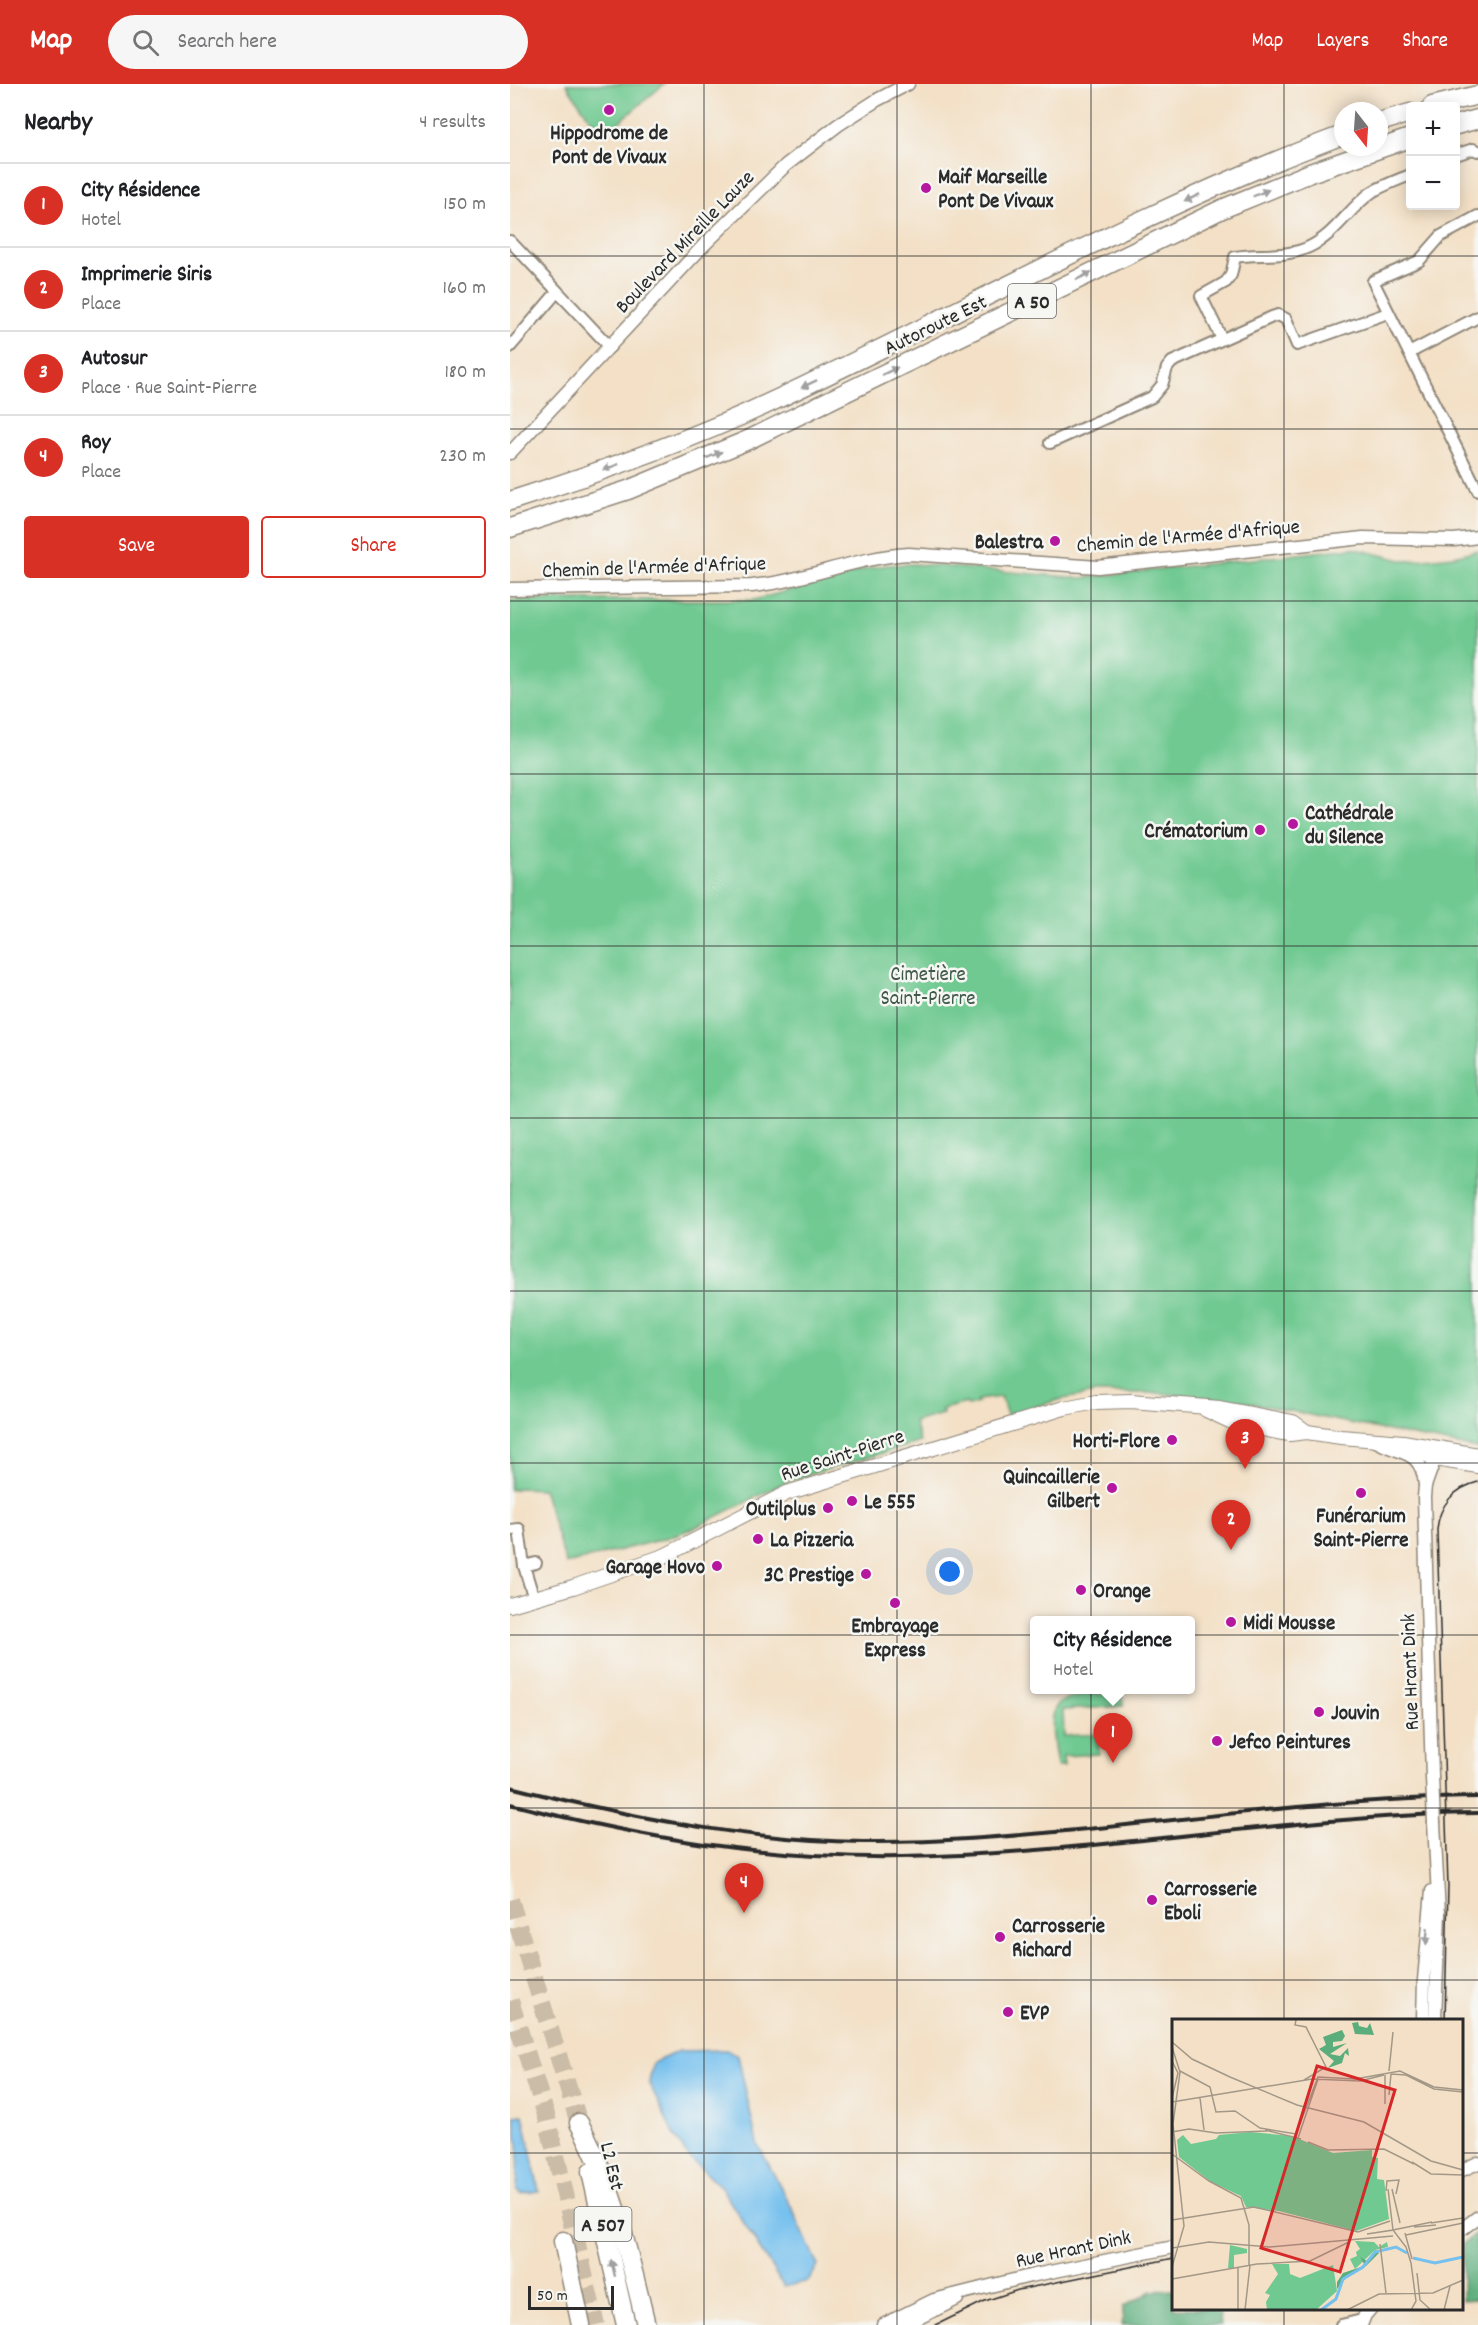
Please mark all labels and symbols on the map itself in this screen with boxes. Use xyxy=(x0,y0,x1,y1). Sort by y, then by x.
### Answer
north arrow xyxy=(1334,102,1388,156)
marker: Hippodrome de Pont de Vivaux xyxy=(602,103,616,117)
place label: Hippodrome de Pont de Vivaux xyxy=(550,120,668,174)
place label: Maif Marseille Pont De Vivaux xyxy=(938,164,1054,218)
street label: Boulevard Mireille Lauze xyxy=(610,165,763,322)
marker: Maif Marseille Pont De Vivaux xyxy=(919,181,933,195)
one-way arrow xyxy=(1252,188,1270,198)
one-way arrow xyxy=(1183,193,1200,202)
one-way arrow xyxy=(1076,271,1093,280)
road number: A 50 xyxy=(1008,284,1056,318)
street label: Autoroute Est xyxy=(880,289,993,365)
one-way arrow xyxy=(882,366,899,375)
one-way arrow xyxy=(800,379,817,388)
one-way arrow xyxy=(705,450,723,459)
one-way arrow xyxy=(602,462,620,472)
street label: Chemin de l'Armée d'Afrique xyxy=(1075,513,1301,563)
place label: Balestra xyxy=(975,529,1044,559)
marker: Balestra xyxy=(1048,534,1062,548)
street label: Chemin de l'Armée d'Afrique xyxy=(542,550,767,588)
place label: Cathédrale du Silence xyxy=(1305,800,1393,854)
marker: Cathédrale du Silence xyxy=(1286,817,1300,831)
place label: Crématorium xyxy=(1144,818,1248,848)
marker: Crématorium xyxy=(1253,823,1267,837)
park label: Cimetière Saint-Pierre xyxy=(880,961,976,1015)
pin: 3 xyxy=(1226,1420,1264,1469)
street label: Rue Saint-Pierre xyxy=(777,1423,909,1491)
place label: Horti-Flore xyxy=(1073,1428,1160,1458)
marker: Horti-Flore xyxy=(1165,1433,1179,1447)
place label: Quincaillerie Gilbert xyxy=(1003,1464,1100,1518)
marker: Quincaillerie Gilbert xyxy=(1105,1481,1119,1495)
marker: Funérarium Saint-Pierre xyxy=(1354,1486,1368,1500)
place label: Le 555 xyxy=(864,1489,916,1519)
marker: Le 555 xyxy=(845,1494,859,1508)
place label: Outilplus xyxy=(746,1496,816,1526)
pin: 2 xyxy=(1212,1500,1250,1550)
marker: Outilplus xyxy=(821,1501,835,1515)
place label: Funérarium Saint-Pierre xyxy=(1313,1503,1409,1557)
place label: La Pizzeria xyxy=(770,1527,854,1557)
marker: La Pizzeria xyxy=(751,1532,765,1546)
place label: Garage Hovo xyxy=(605,1554,705,1584)
your location xyxy=(935,1557,964,1586)
marker: Garage Hovo xyxy=(710,1559,724,1573)
place label: 3C Prestige xyxy=(764,1562,854,1592)
marker: 3C Prestige xyxy=(859,1567,873,1581)
place label: Orange xyxy=(1093,1578,1151,1608)
marker: Orange xyxy=(1074,1583,1088,1597)
marker: Embrayage Express xyxy=(888,1596,902,1610)
place label: Midi Mousse xyxy=(1243,1610,1335,1640)
place label: Embrayage Express xyxy=(851,1613,939,1667)
street label: Rue Hrant Dink xyxy=(1395,1613,1429,1731)
marker: Midi Mousse xyxy=(1224,1615,1238,1629)
place label: Jouvin xyxy=(1331,1700,1380,1730)
marker: Jouvin xyxy=(1312,1705,1326,1719)
pin: 1 xyxy=(1094,1714,1132,1763)
place label: Jefco Peintures xyxy=(1229,1729,1351,1759)
marker: Jefco Peintures xyxy=(1210,1734,1224,1748)
pin: 4 xyxy=(724,1864,764,1913)
place label: Carrosserie Eboli xyxy=(1164,1876,1257,1930)
marker: Carrosserie Eboli xyxy=(1145,1893,1159,1907)
place label: Carrosserie Richard xyxy=(1012,1913,1105,1967)
one-way arrow xyxy=(1423,1927,1432,1946)
marker: Carrosserie Richard xyxy=(993,1930,1007,1944)
place label: EVP xyxy=(1020,2000,1050,2030)
marker: EVP xyxy=(1001,2005,1015,2019)
inset map xyxy=(1172,2019,1463,2310)
street label: L2 Est xyxy=(590,2140,630,2194)
road number: A 507 xyxy=(574,2207,632,2241)
street label: Rue Hrant Dink xyxy=(1013,2224,1134,2278)
one-way arrow xyxy=(607,2259,617,2277)
scale bar xyxy=(528,2283,614,2310)

